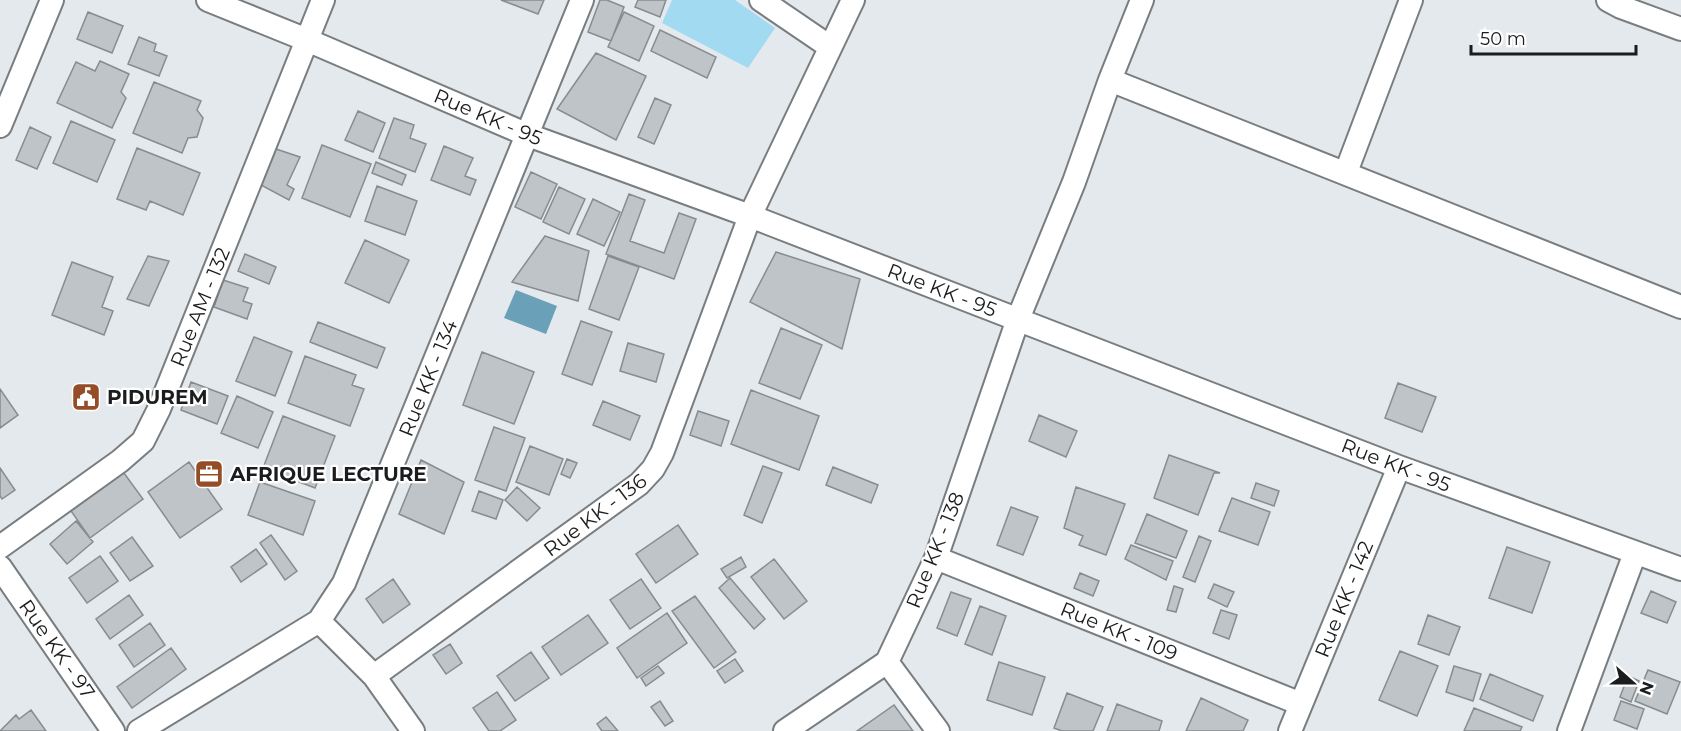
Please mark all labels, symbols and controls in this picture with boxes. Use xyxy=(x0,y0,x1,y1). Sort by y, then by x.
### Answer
scale bar xyxy=(1471,18,1636,56)
text: 50 m xyxy=(1480,28,1526,50)
street label: Rue KK - 95 xyxy=(430,83,546,151)
street label: Rue AM - 132 xyxy=(165,244,235,370)
street label: Rue KK - 95 xyxy=(884,258,1000,322)
street label: Rue KK - 134 xyxy=(394,316,462,440)
public building icon: PIDUREM xyxy=(70,381,102,413)
place label: PIDUREM xyxy=(107,385,208,409)
street label: Rue KK - 95 xyxy=(1338,433,1454,497)
office icon: AFRIQUE LECTURE xyxy=(193,458,225,490)
place label: AFRIQUE LECTURE xyxy=(229,462,427,486)
street label: Rue KK - 136 xyxy=(539,469,651,561)
street label: Rue KK - 138 xyxy=(901,488,969,612)
street label: Rue KK - 142 xyxy=(1310,537,1378,661)
street label: Rue KK - 97 xyxy=(14,595,100,703)
street label: Rue KK - 109 xyxy=(1057,597,1181,665)
north arrow xyxy=(1603,653,1663,713)
text: N xyxy=(1635,679,1658,698)

